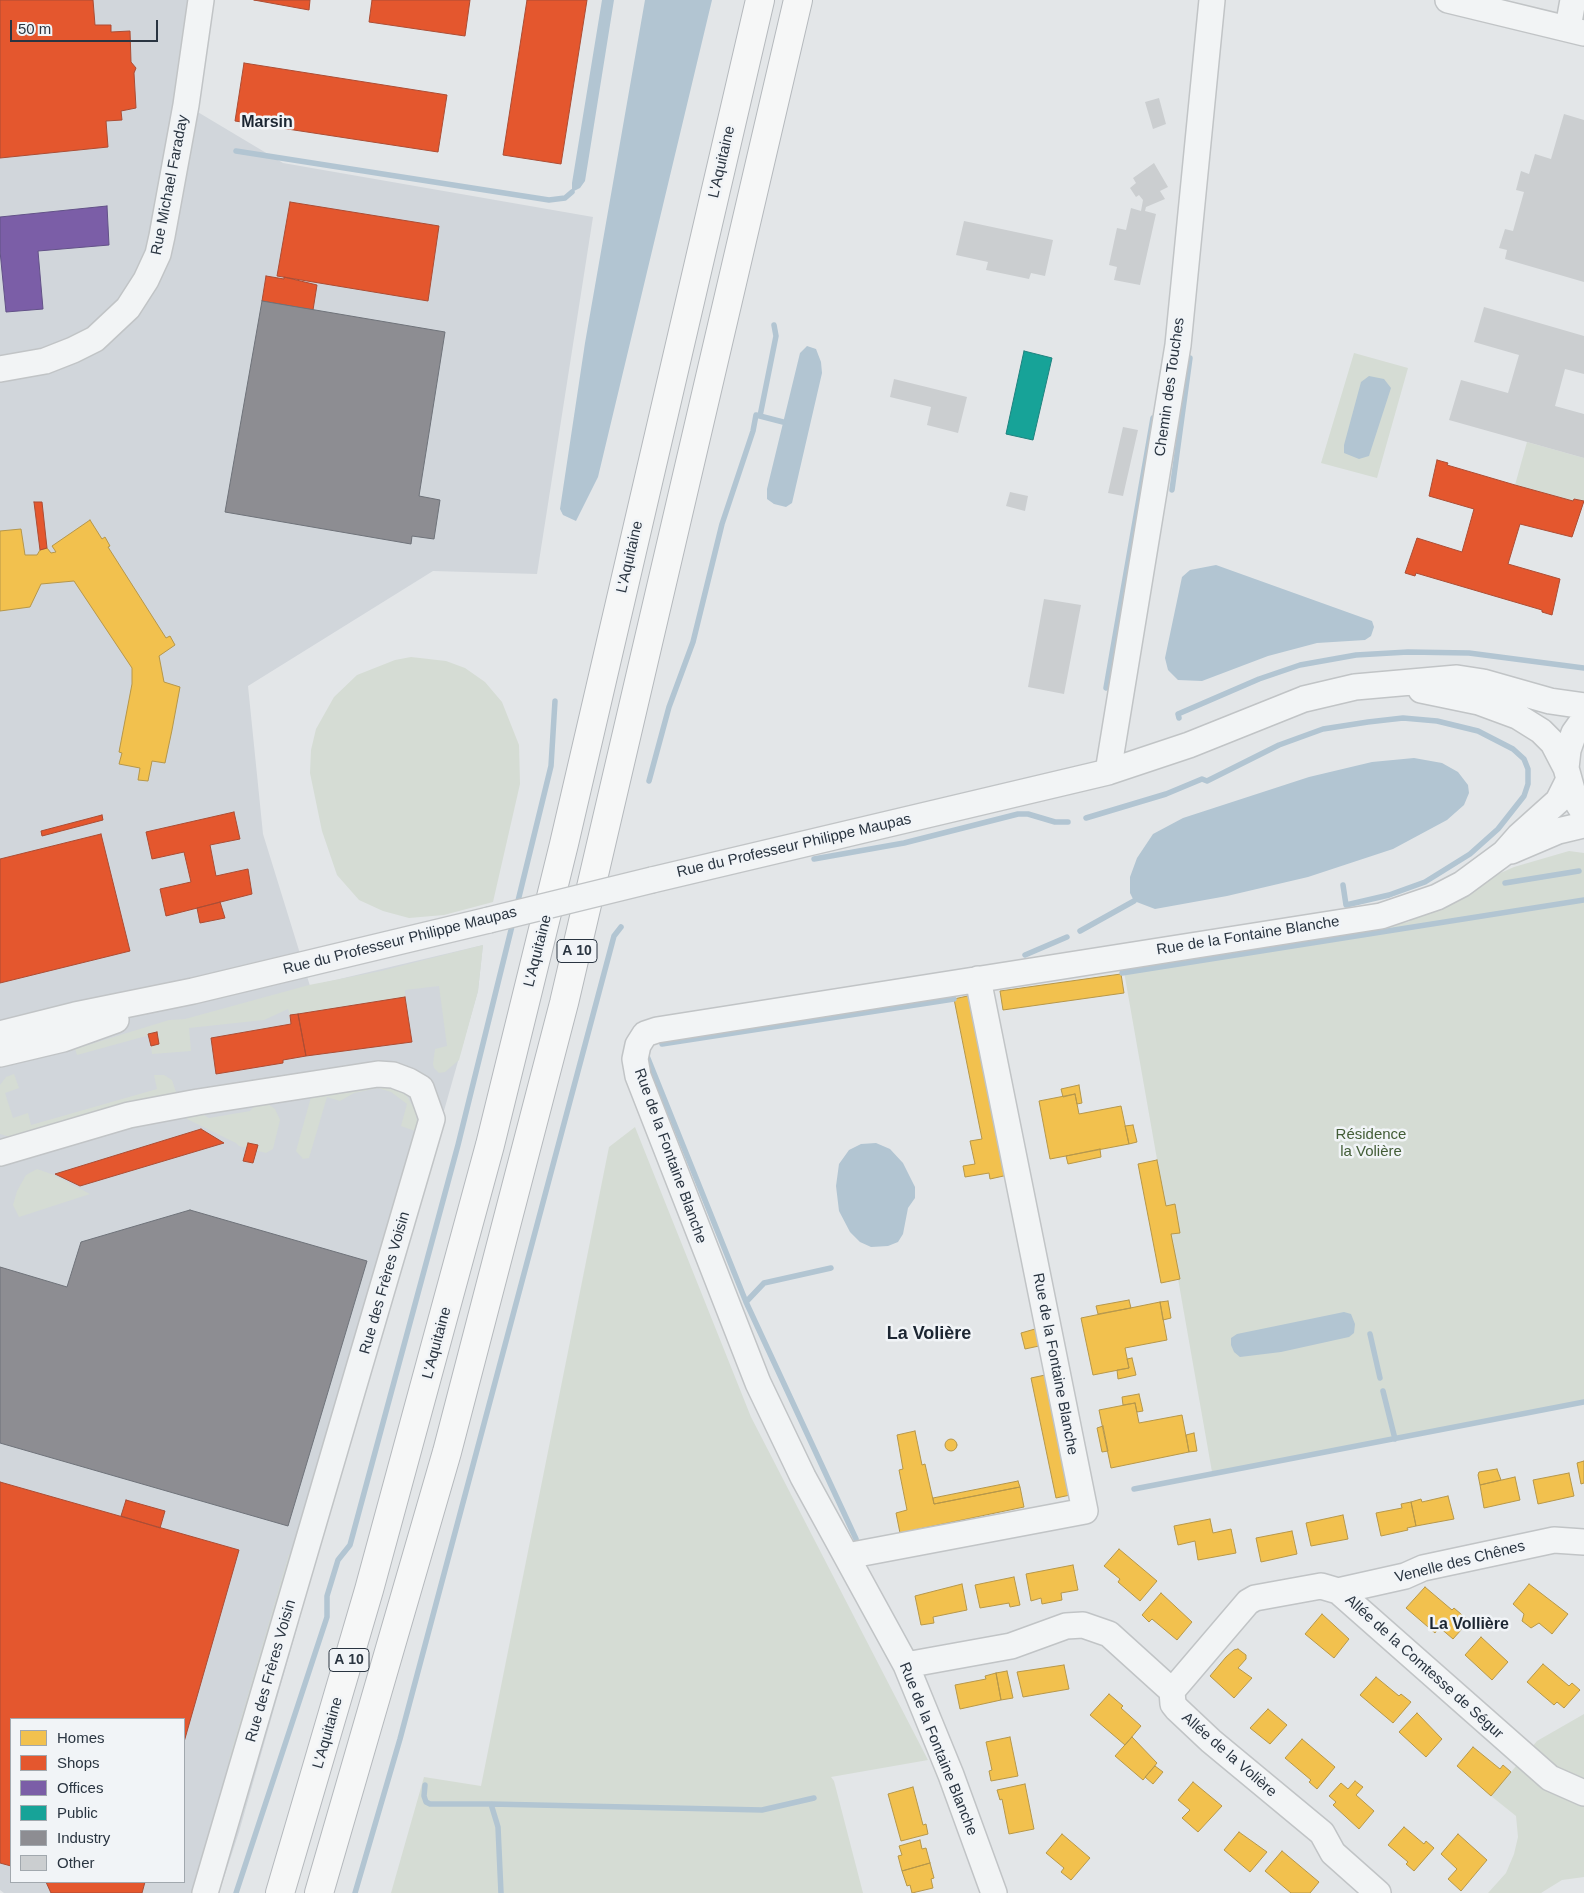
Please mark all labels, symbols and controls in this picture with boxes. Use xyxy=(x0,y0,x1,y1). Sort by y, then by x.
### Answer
scale bar xyxy=(12,10,160,42)
text: 50 m xyxy=(18,20,51,37)
street label: Rue Michael Faraday xyxy=(148,113,192,257)
district label: Marsin xyxy=(241,113,293,133)
street label: L'Aquitaine xyxy=(705,124,739,200)
street label: Chemin des Touches xyxy=(1151,316,1189,458)
street label: L'Aquitaine xyxy=(613,519,647,595)
street label: Rue du Professeur Philippe Maupas xyxy=(675,810,913,882)
street label: Rue du Professeur Philippe Maupas xyxy=(281,903,519,979)
street label: L'Aquitaine xyxy=(520,913,556,989)
street label: Rue de la Fontaine Blanche xyxy=(1155,913,1341,959)
road number: A 10 xyxy=(557,939,597,962)
street label: Rue de la Fontaine Blanche xyxy=(630,1066,710,1246)
park label: Résidence la Volière xyxy=(1336,1126,1406,1161)
street label: Rue des Frères Voisin xyxy=(356,1210,414,1356)
street label: Rue de la Fontaine Blanche xyxy=(1029,1271,1081,1457)
street label: L'Aquitaine xyxy=(419,1305,455,1381)
district label: La Volière xyxy=(887,1323,971,1345)
street label: Venelle des Chênes xyxy=(1393,1537,1527,1587)
street label: Allée de la Comtesse de Ségur xyxy=(1341,1591,1507,1743)
street label: Rue des Frères Voisin xyxy=(242,1598,300,1744)
district label: La Vollière xyxy=(1429,1615,1509,1635)
road number: A 10 xyxy=(329,1648,369,1672)
street label: Rue de la Fontaine Blanche xyxy=(895,1660,981,1838)
street label: L'Aquitaine xyxy=(309,1695,347,1771)
street label: Allée de la Volière xyxy=(1178,1709,1280,1801)
legend xyxy=(10,1718,185,1883)
text: Homes xyxy=(57,1729,105,1746)
text: Shops xyxy=(57,1754,100,1771)
text: Offices xyxy=(57,1779,103,1796)
text: Public xyxy=(57,1804,98,1821)
text: Industry xyxy=(57,1829,110,1846)
text: Other xyxy=(57,1854,95,1871)

